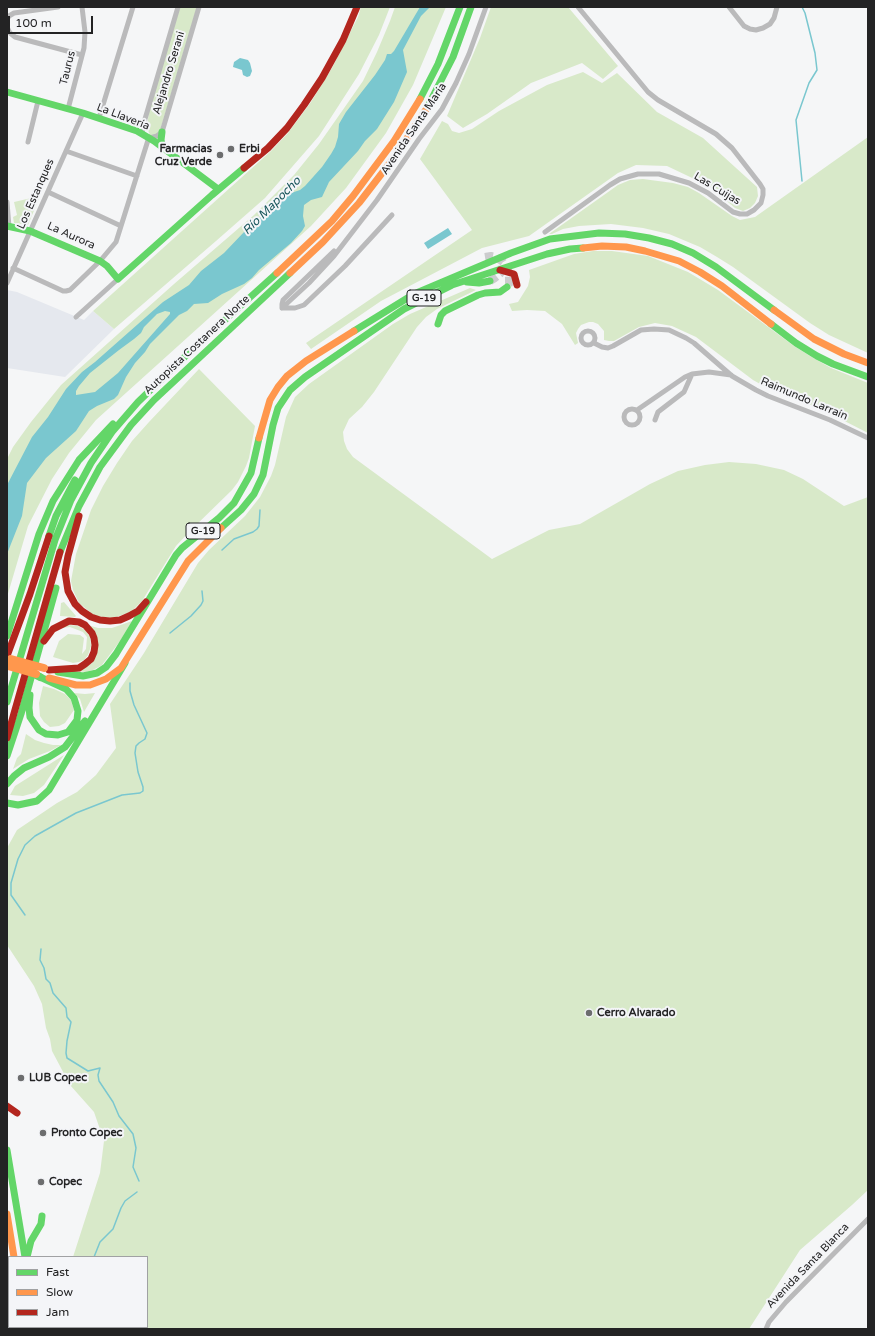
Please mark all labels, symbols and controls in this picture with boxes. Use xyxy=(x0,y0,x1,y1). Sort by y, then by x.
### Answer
scale bar xyxy=(10,8,95,34)
text: 100 m xyxy=(15,16,52,30)
street label: Alejandro Serani xyxy=(150,30,188,116)
street label: Taurus xyxy=(57,49,79,87)
street label: Avenida Santa María xyxy=(378,81,450,177)
street label: La Llavería xyxy=(95,101,151,133)
place label: Farmacias Cruz Verde xyxy=(155,142,212,168)
place label: Erbi xyxy=(239,142,260,156)
marker: Erbi xyxy=(226,144,236,154)
marker: Farmacias Cruz Verde xyxy=(215,150,225,160)
street label: Los Estanques xyxy=(15,157,57,231)
street label: Las Cuijas xyxy=(691,170,743,208)
water label: Río Mapocho xyxy=(240,174,304,238)
street label: La Aurora xyxy=(45,220,97,252)
road number: G-19 xyxy=(407,290,441,306)
street label: Autopista Costanera Norte xyxy=(141,293,253,397)
street label: Raimundo Larraín xyxy=(758,375,850,423)
road number: G-19 xyxy=(186,523,220,539)
place label: Cerro Alvarado xyxy=(597,1006,675,1020)
marker: Cerro Alvarado xyxy=(584,1008,594,1018)
place label: LUB Copec xyxy=(29,1071,87,1085)
marker: LUB Copec xyxy=(16,1073,26,1083)
place label: Pronto Copec xyxy=(51,1126,122,1140)
marker: Pronto Copec xyxy=(38,1128,48,1138)
place label: Copec xyxy=(49,1175,82,1189)
marker: Copec xyxy=(36,1177,46,1187)
street label: Avenida Santa Blanca xyxy=(764,1221,852,1311)
legend xyxy=(8,1256,148,1328)
text: Fast xyxy=(46,1265,69,1279)
text: Slow xyxy=(46,1285,73,1299)
text: Jam xyxy=(46,1305,69,1319)

